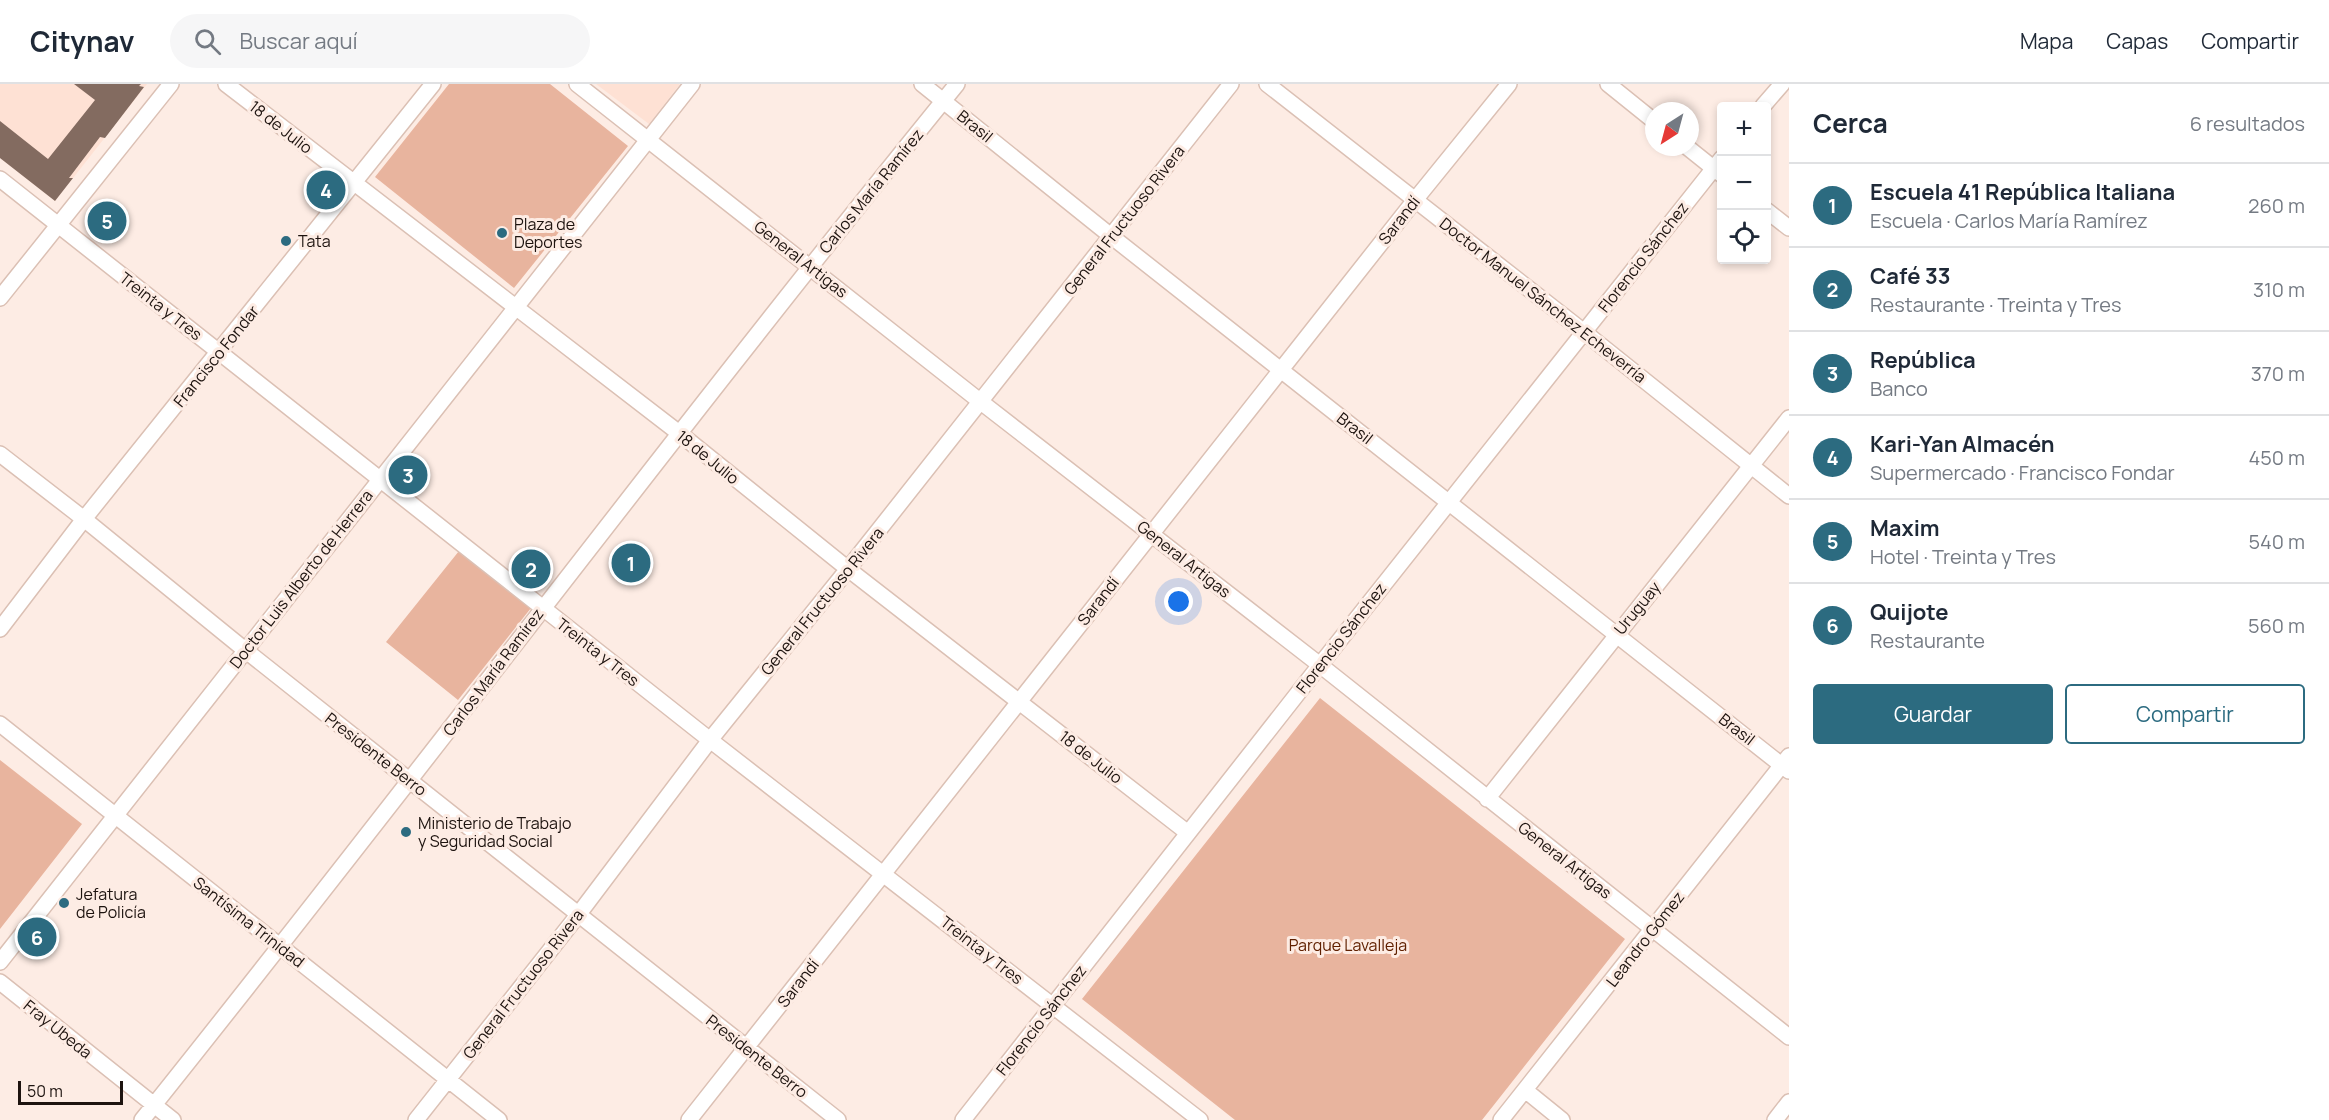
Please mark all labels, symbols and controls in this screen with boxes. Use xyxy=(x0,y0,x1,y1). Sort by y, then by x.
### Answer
search box xyxy=(170,14,590,68)
text: Citynav xyxy=(30,22,134,60)
icon: search xyxy=(191,25,224,58)
text: Buscar aquí xyxy=(239,26,358,56)
text: Mapa xyxy=(2020,27,2073,55)
text: Capas xyxy=(2106,27,2168,55)
text: Compartir xyxy=(2201,27,2299,55)
street label: 18 de Julio xyxy=(245,95,317,159)
north arrow xyxy=(1645,102,1699,156)
map controls xyxy=(1717,102,1771,264)
button: + xyxy=(1717,102,1771,156)
street label: Brasil xyxy=(953,105,997,147)
text: Cerca xyxy=(1813,105,1888,141)
text: 6 resultados xyxy=(2190,110,2305,137)
street label: Carlos María Ramírez xyxy=(814,124,928,258)
street label: General Fructuoso Rivera xyxy=(1059,141,1189,299)
button: − xyxy=(1717,156,1771,210)
pin: 4 xyxy=(306,168,346,212)
text: Escuela 41 República Italiana xyxy=(1870,177,2175,207)
street label: Sarandí xyxy=(1373,191,1425,249)
text: 1 xyxy=(1828,192,1837,219)
text: 260 m xyxy=(2248,192,2305,219)
street label: Florencio Sánchez xyxy=(1593,197,1693,317)
pin: 5 xyxy=(88,198,126,244)
text: Escuela · Carlos María Ramírez xyxy=(1870,207,2148,234)
button: locate xyxy=(1717,210,1771,264)
street label: Doctor Manuel Sánchez Echeverría xyxy=(1435,212,1651,388)
place label: Plaza de Deportes xyxy=(514,213,582,253)
street label: General Artigas xyxy=(750,215,852,303)
marker: Plaza de Deportes xyxy=(495,226,509,240)
place label: Tata xyxy=(298,230,331,252)
marker: Tata xyxy=(279,234,293,248)
text: Café 33 xyxy=(1870,261,1950,291)
street label: Treinta y Tres xyxy=(115,267,207,345)
text: 2 xyxy=(1827,276,1838,303)
text: 310 m xyxy=(2253,276,2305,303)
text: Restaurante · Treinta y Tres xyxy=(1870,291,2121,318)
street label: Francisco Fondar xyxy=(168,300,264,411)
text: República xyxy=(1870,345,1976,375)
text: 3 xyxy=(1827,360,1838,387)
text: 370 m xyxy=(2251,360,2305,387)
text: Banco xyxy=(1870,375,1928,402)
street label: Brasil xyxy=(1332,407,1378,449)
street label: 18 de Julio xyxy=(672,425,744,489)
text: Kari-Yan Almacén xyxy=(1870,429,2055,459)
text: 4 xyxy=(1826,444,1839,471)
text: 450 m xyxy=(2249,444,2305,471)
pin: 3 xyxy=(388,452,428,498)
text: Supermercado · Francisco Fondar xyxy=(1870,459,2175,486)
street label: Doctor Luis Alberto de Herrera xyxy=(224,485,378,673)
text: Maxim xyxy=(1870,513,1940,543)
street label: General Artigas xyxy=(1133,515,1235,603)
street label: General Fructuoso Rivera xyxy=(755,522,889,680)
text: 5 xyxy=(1827,528,1838,555)
text: 540 m xyxy=(2249,528,2305,555)
pin: 1 xyxy=(612,540,650,586)
text: Hotel · Treinta y Tres xyxy=(1870,543,2056,570)
pin: 2 xyxy=(512,546,550,592)
street label: Sarandí xyxy=(1072,572,1124,630)
street label: Uruguay xyxy=(1609,576,1666,639)
street label: Florencio Sánchez xyxy=(1291,578,1391,698)
your location xyxy=(1164,587,1193,616)
text: Quijote xyxy=(1870,597,1949,627)
street label: Carlos María Ramírez xyxy=(438,604,548,740)
text: 6 xyxy=(1826,612,1839,639)
text: 560 m xyxy=(2248,612,2305,639)
street label: Treinta y Tres xyxy=(552,613,644,691)
text: Restaurante xyxy=(1870,627,1985,654)
button: Guardar xyxy=(1813,684,2053,744)
button: Compartir xyxy=(2065,684,2305,744)
street label: Presidente Berro xyxy=(321,707,431,801)
street label: Brasil xyxy=(1714,708,1760,750)
street label: 18 de Julio xyxy=(1055,725,1127,789)
place label: Ministerio de Trabajo y Seguridad Social xyxy=(418,812,571,852)
street label: General Artigas xyxy=(1514,816,1616,904)
marker: Ministerio de Trabajo y Seguridad Social xyxy=(399,825,413,839)
street label: Santísima Trinidad xyxy=(189,872,309,972)
place label: Jefatura de Policía xyxy=(76,883,146,923)
street label: Leandro Gómez xyxy=(1601,887,1689,991)
marker: Jefatura de Policía xyxy=(57,896,71,910)
street label: General Fructuoso Rivera xyxy=(458,905,588,1063)
street label: Treinta y Tres xyxy=(936,911,1028,989)
pin: 6 xyxy=(18,914,57,960)
park label: Parque Lavalleja xyxy=(1289,934,1407,956)
street label: Sarandí xyxy=(772,954,824,1012)
street label: Florencio Sánchez xyxy=(991,960,1091,1080)
street label: Fray Ubeda xyxy=(19,995,97,1063)
street label: Presidente Berro xyxy=(702,1009,812,1103)
scale bar xyxy=(18,1078,123,1106)
text: 50 m xyxy=(27,1080,63,1102)

